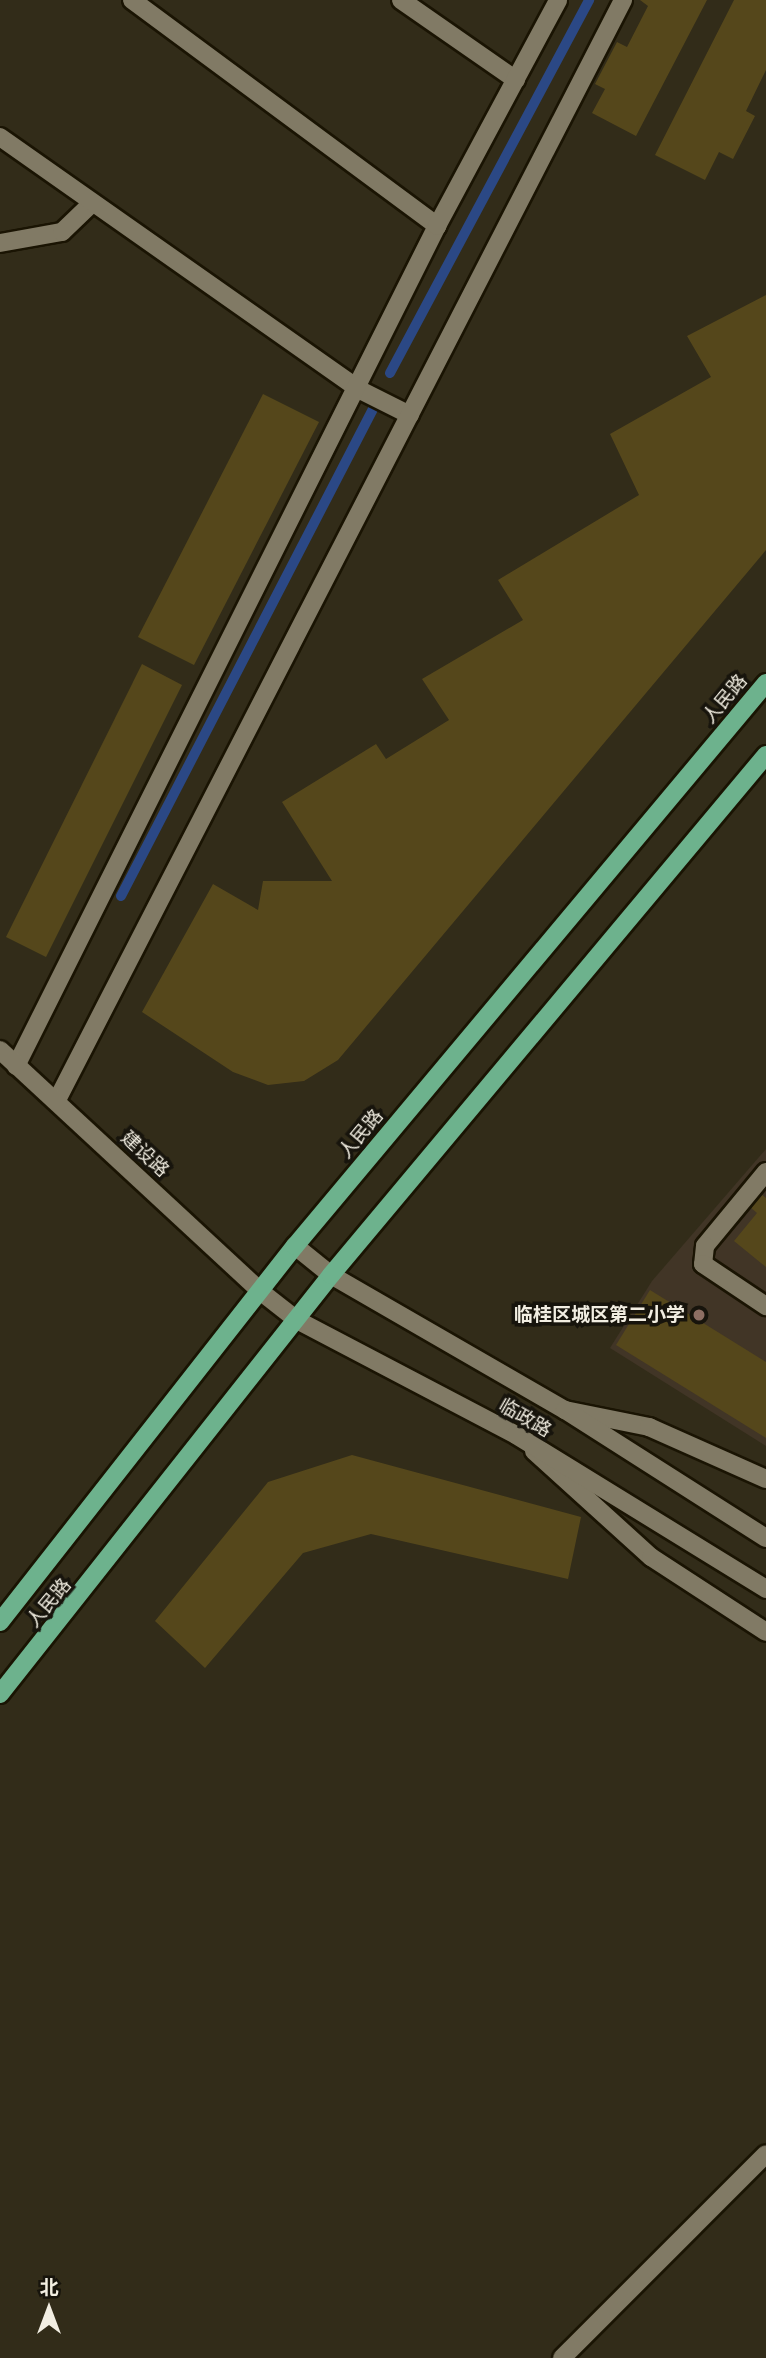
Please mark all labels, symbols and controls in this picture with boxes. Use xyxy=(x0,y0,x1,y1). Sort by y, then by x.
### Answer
street label: 人民路 xyxy=(698,670,752,728)
street label: 人民路 xyxy=(334,1105,388,1163)
street label: 建设路 xyxy=(116,1126,174,1182)
place label: 临桂区城区第二小学 xyxy=(514,1304,685,1326)
marker: 临桂区城区第二小学 xyxy=(691,1307,707,1323)
street label: 临政路 xyxy=(495,1394,555,1442)
street label: 人民路 xyxy=(22,1574,76,1632)
north arrow xyxy=(14,2274,84,2344)
text: 北 xyxy=(39,2277,59,2298)

